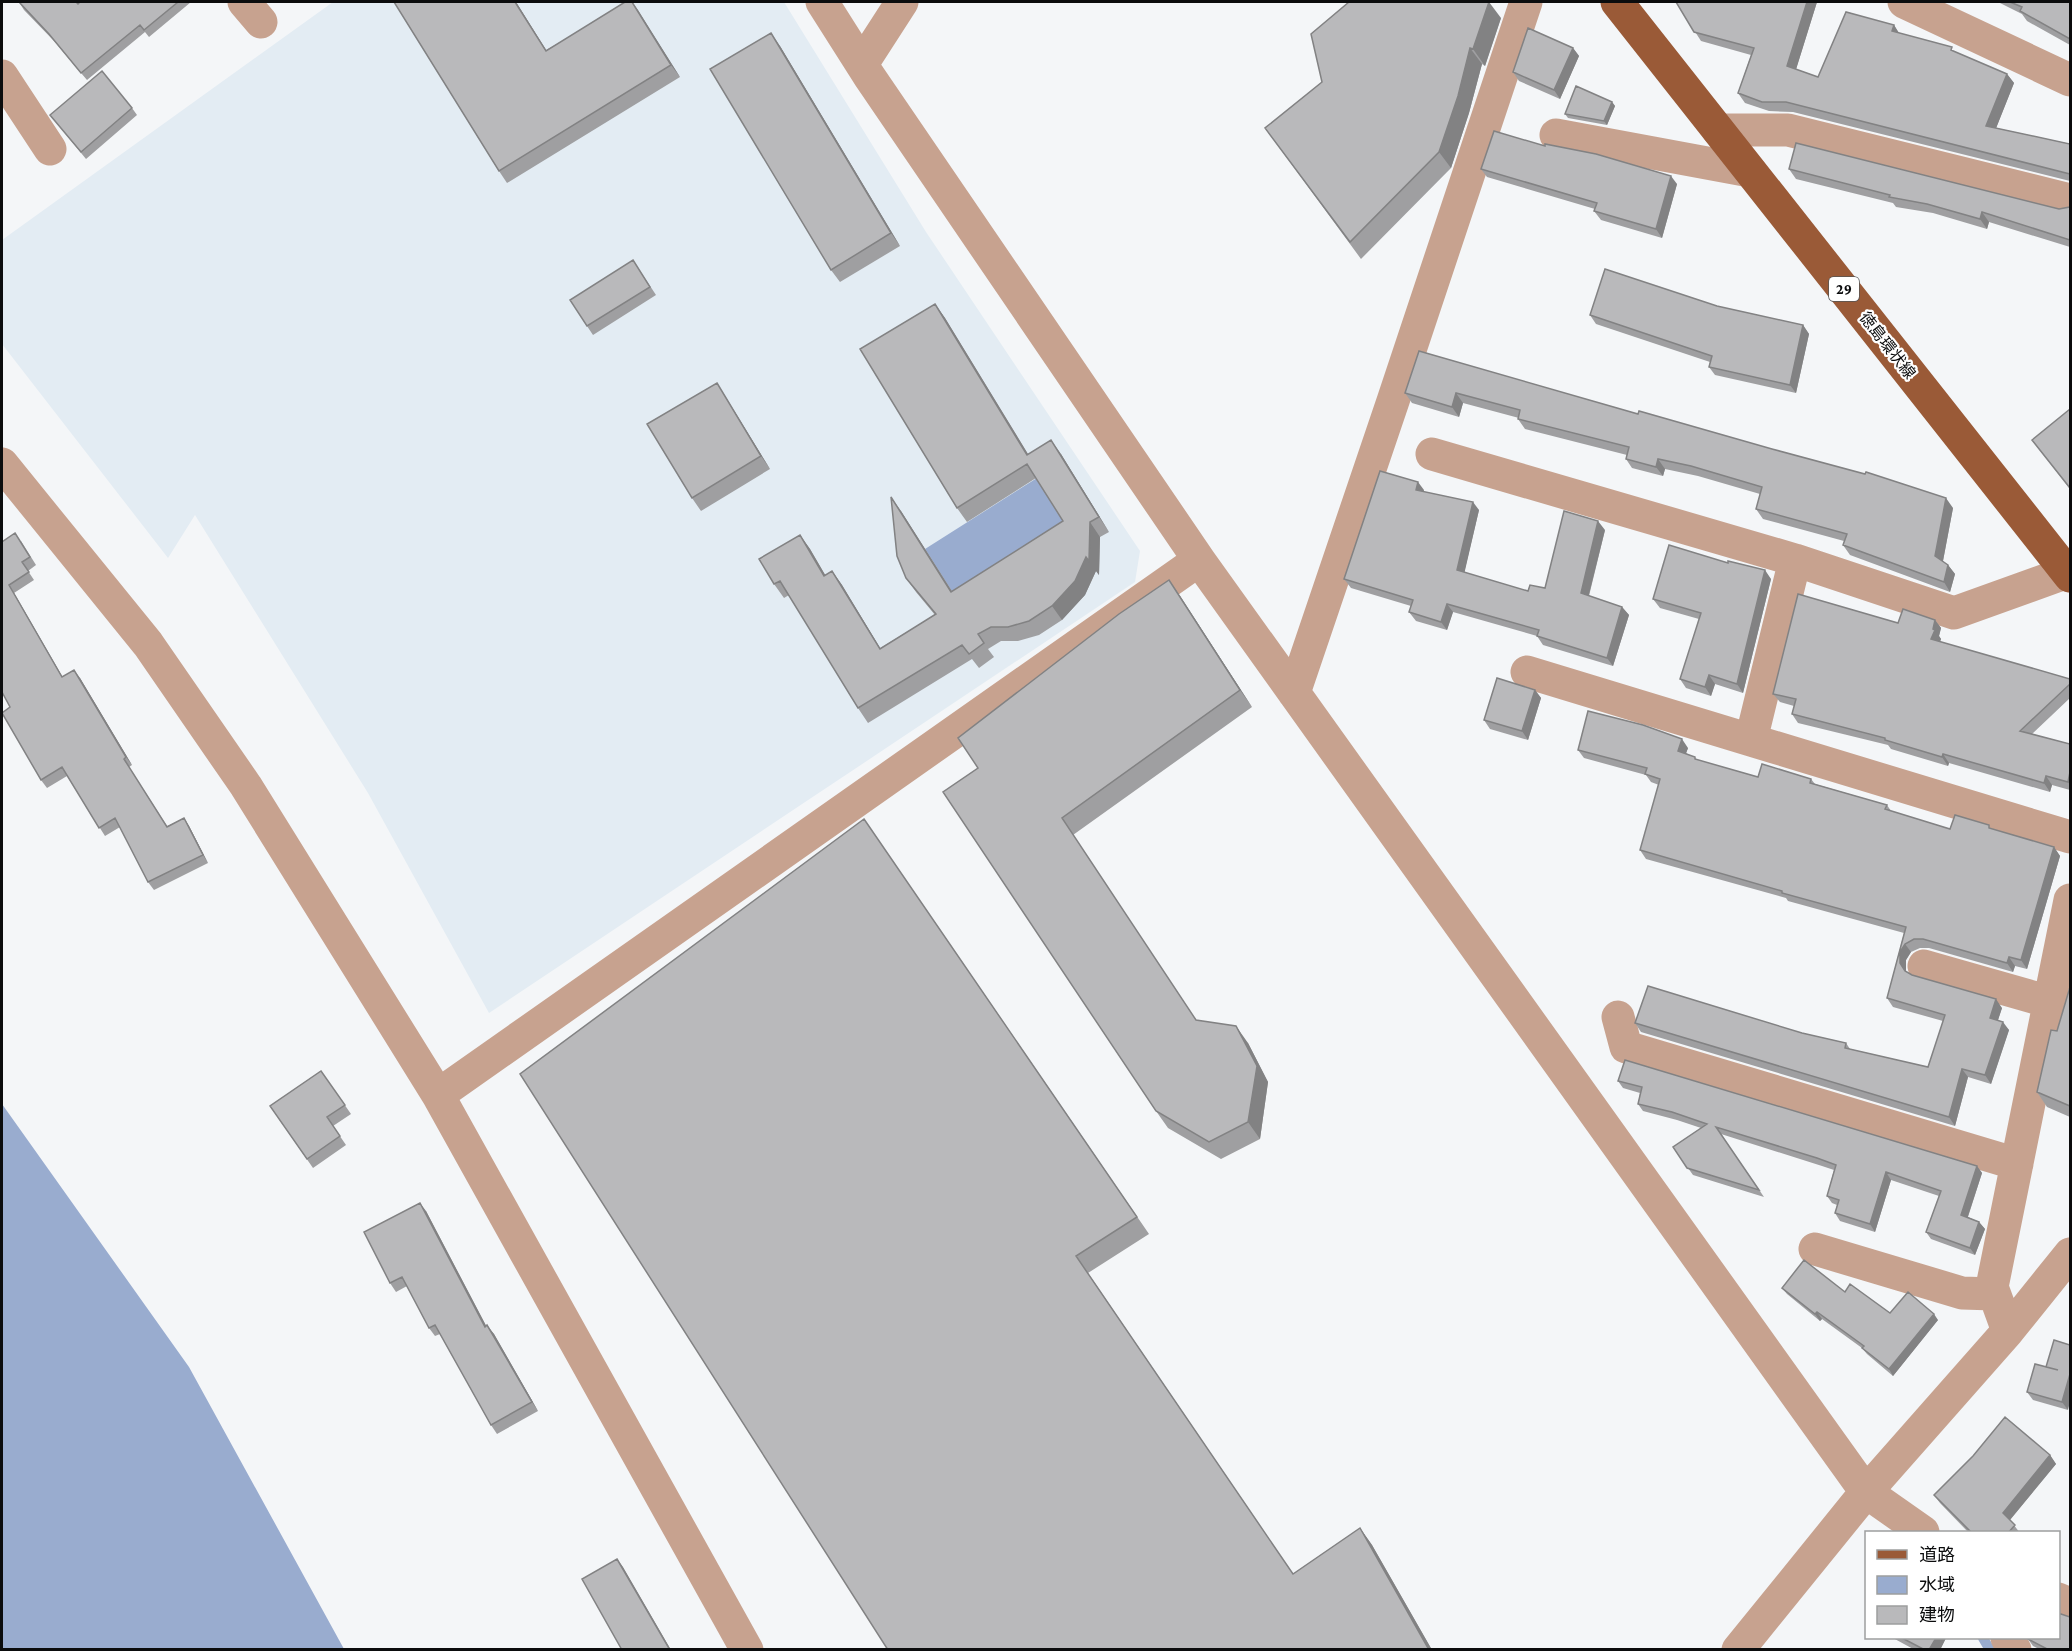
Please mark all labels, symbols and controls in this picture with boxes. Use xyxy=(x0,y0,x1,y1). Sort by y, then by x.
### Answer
road number: 29 xyxy=(1829,277,1859,301)
street label: 徳島環状線 xyxy=(1856,309,1919,382)
legend xyxy=(1865,1531,2060,1639)
text: 道路 xyxy=(1919,1545,1955,1565)
text: 水域 xyxy=(1919,1575,1955,1595)
text: 建物 xyxy=(1919,1605,1955,1625)

